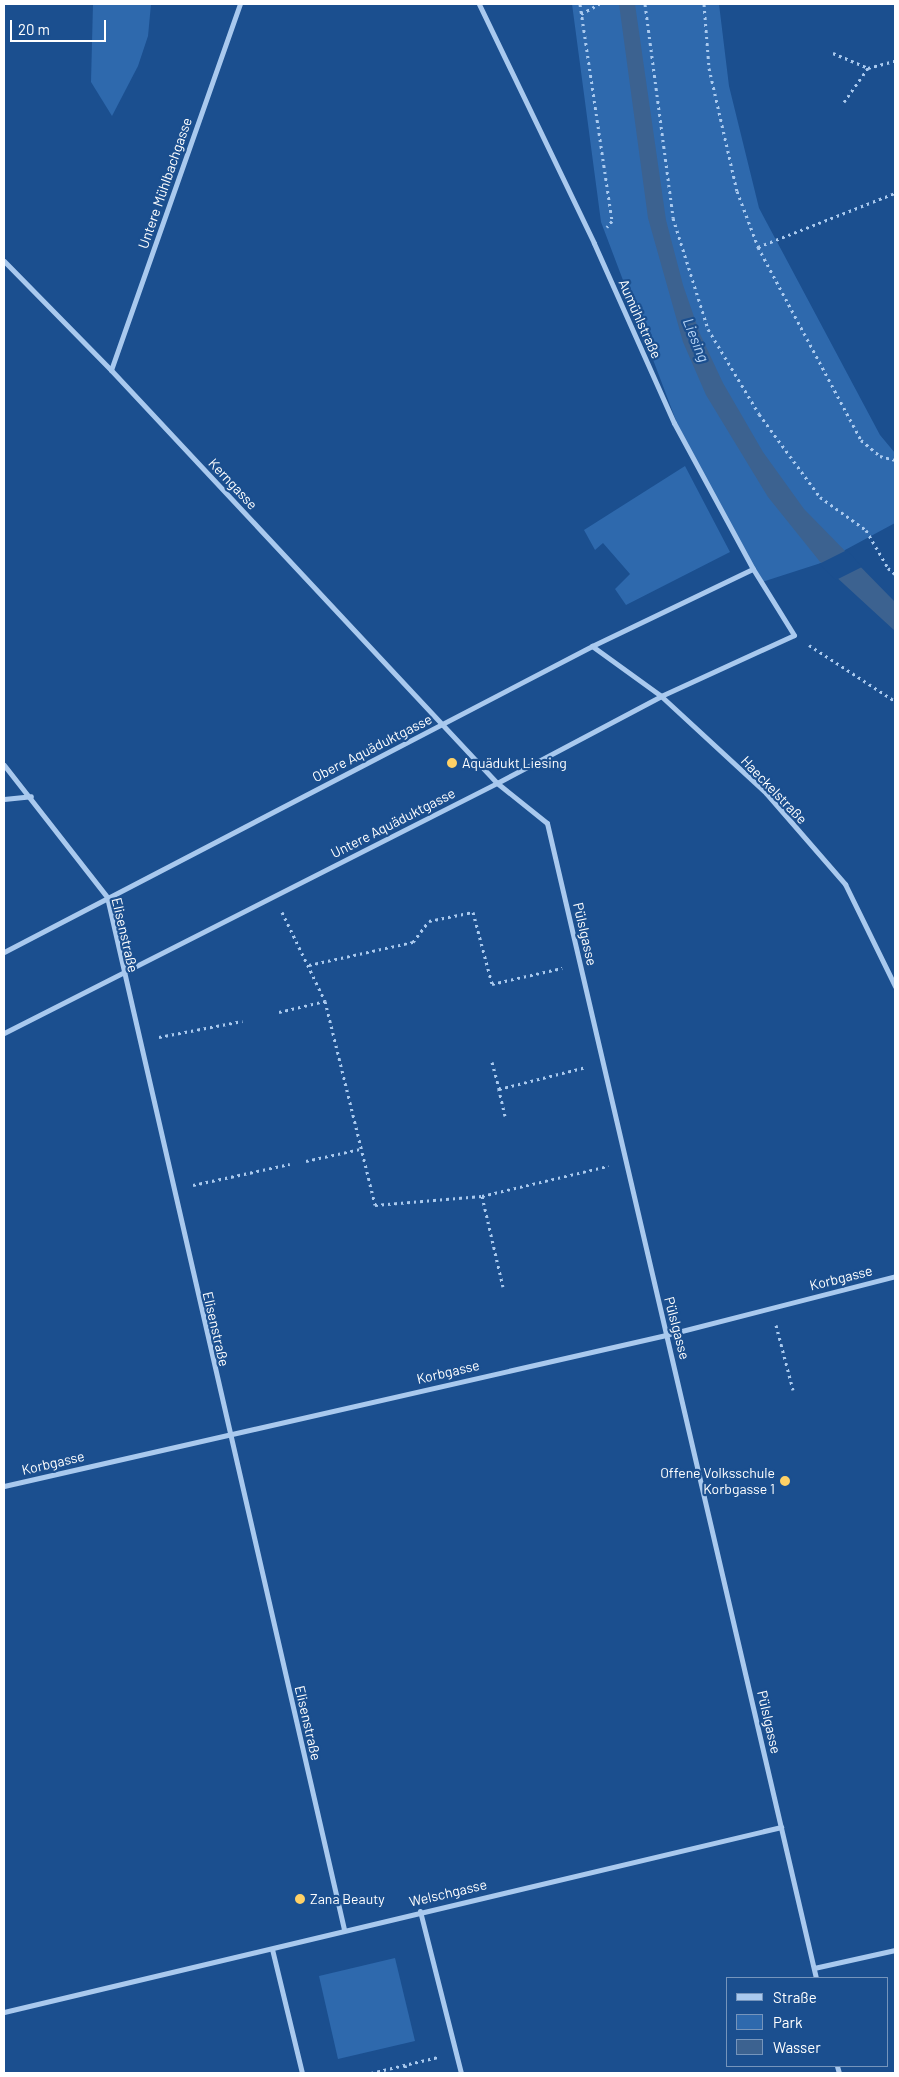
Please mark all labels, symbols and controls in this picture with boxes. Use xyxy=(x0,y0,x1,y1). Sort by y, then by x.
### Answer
scale bar xyxy=(12,10,109,42)
text: 20 m xyxy=(18,20,50,38)
street label: Untere Mühlbachgasse xyxy=(135,115,195,251)
street label: Aumühlstraße xyxy=(615,277,665,361)
water label: Liesing xyxy=(679,315,713,365)
street label: Kerngasse xyxy=(205,455,261,513)
street label: Obere Aquäduktgasse xyxy=(309,711,435,785)
street label: Haeckelstraße xyxy=(737,753,811,827)
place label: Aquädukt Liesing xyxy=(462,755,567,771)
marker: Aquädukt Liesing xyxy=(446,757,458,769)
street label: Untere Aquäduktgasse xyxy=(328,784,458,862)
street label: Elisenstraße xyxy=(108,896,142,974)
street label: Pülslgasse xyxy=(570,901,600,967)
street label: Korbgasse xyxy=(808,1262,874,1294)
street label: Elisenstraße xyxy=(199,1290,233,1368)
street label: Pülslgasse xyxy=(661,1295,693,1361)
street label: Korbgasse xyxy=(415,1357,481,1387)
street label: Korbgasse xyxy=(20,1448,86,1478)
place label: Offene Volksschule Korbgasse 1 xyxy=(660,1465,775,1498)
marker: Offene Volksschule Korbgasse 1 xyxy=(779,1475,791,1487)
street label: Elisenstraße xyxy=(291,1684,325,1762)
street label: Pülslgasse xyxy=(754,1689,784,1755)
street label: Welschgasse xyxy=(408,1876,488,1910)
place label: Zana Beauty xyxy=(310,1891,385,1907)
marker: Zana Beauty xyxy=(294,1893,306,1905)
legend xyxy=(726,1977,889,2067)
text: Straße xyxy=(773,1988,817,2006)
text: Park xyxy=(773,2013,802,2031)
text: Wasser xyxy=(773,2038,821,2056)

